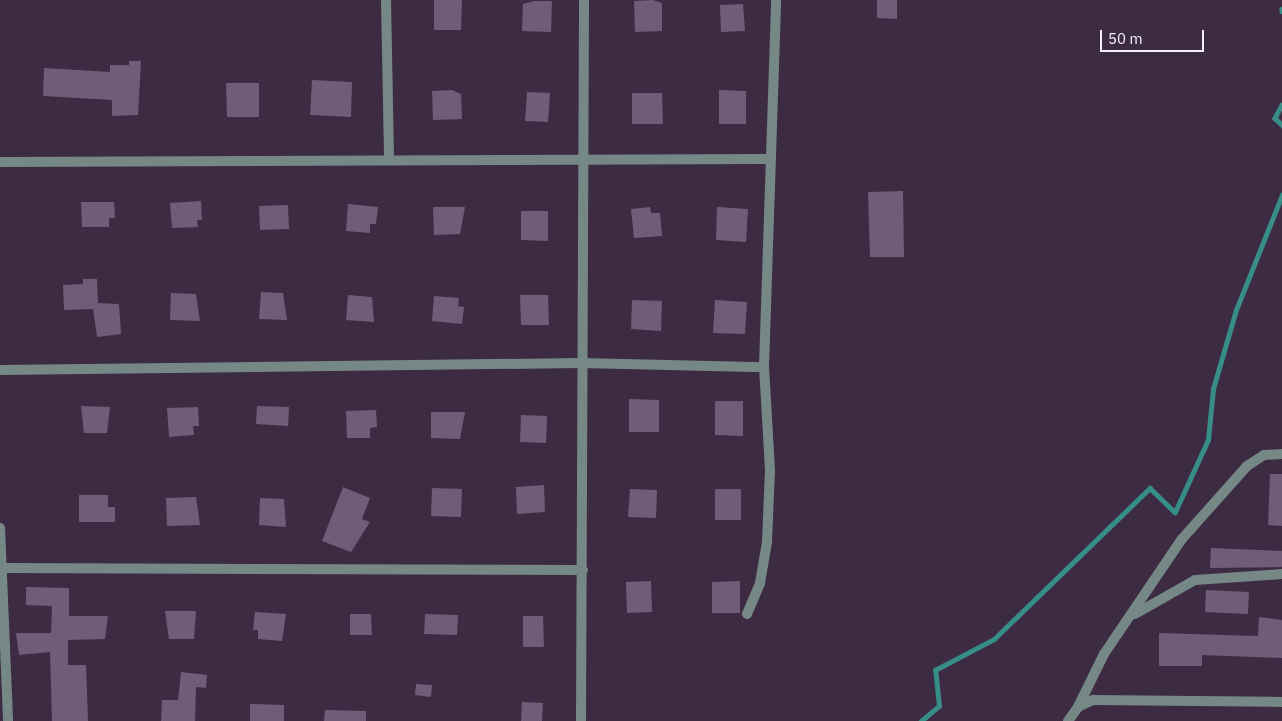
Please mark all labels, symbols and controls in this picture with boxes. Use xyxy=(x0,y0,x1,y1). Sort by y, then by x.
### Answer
scale bar xyxy=(1102,20,1206,52)
text: 50 m xyxy=(1108,29,1143,48)

